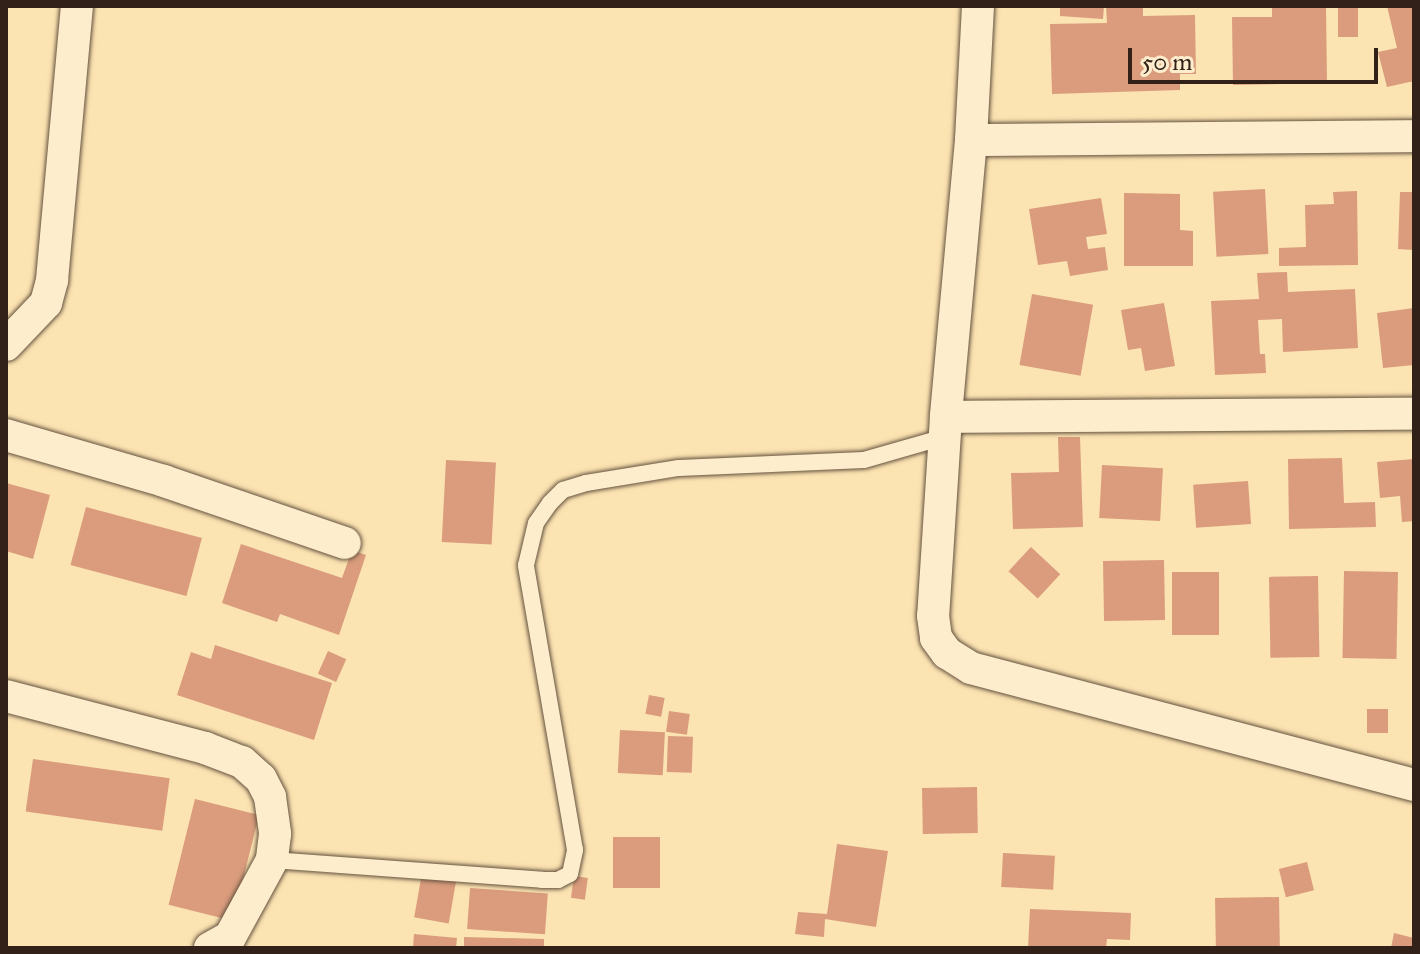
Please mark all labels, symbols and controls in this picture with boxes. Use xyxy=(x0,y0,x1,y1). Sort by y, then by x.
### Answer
scale bar xyxy=(1132,32,1382,82)
text: 50 m xyxy=(1142,47,1192,77)

